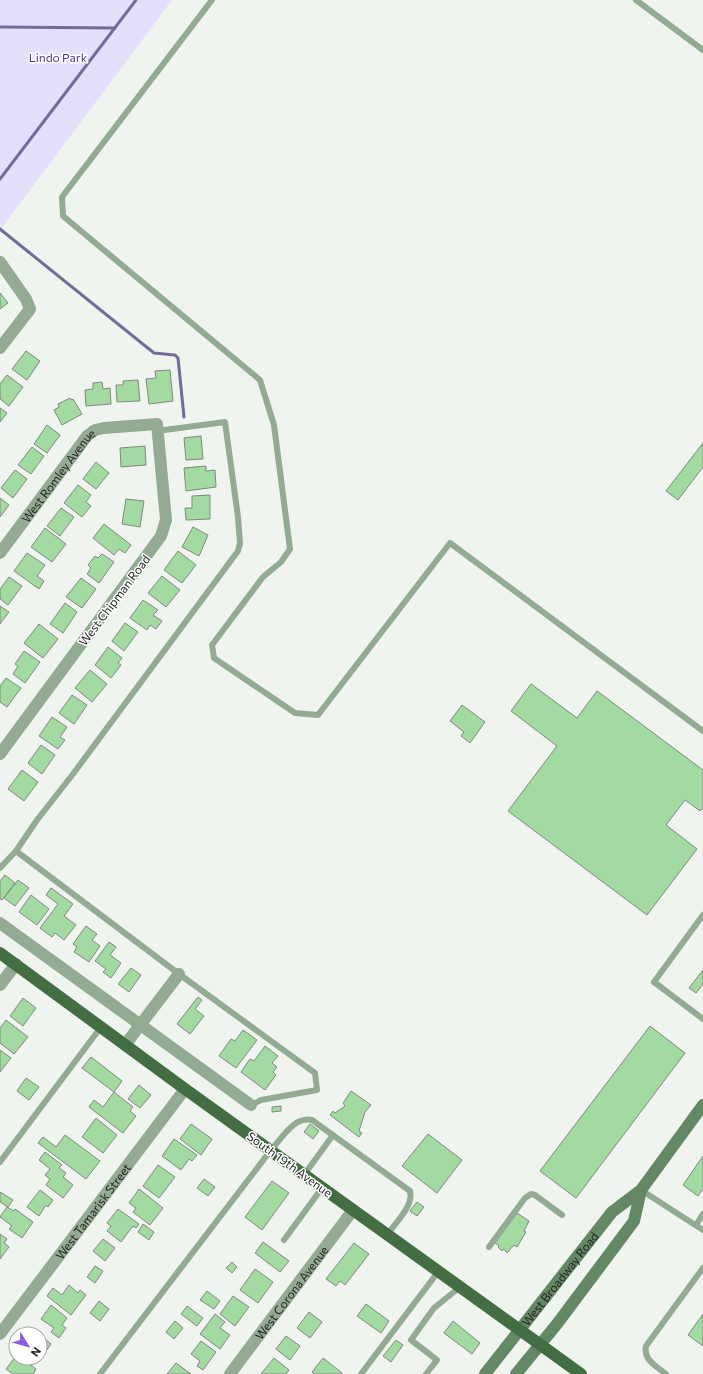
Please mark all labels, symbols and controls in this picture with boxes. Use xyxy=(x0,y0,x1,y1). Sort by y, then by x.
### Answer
park label: Lindo Park xyxy=(29,50,88,64)
street label: West Romley Avenue xyxy=(18,426,98,525)
street label: West Chipman Road xyxy=(75,552,153,648)
street label: South 19th Avenue xyxy=(245,1129,335,1199)
street label: West Tamarisk Street xyxy=(52,1160,133,1262)
street label: West Broadway Road xyxy=(519,1229,601,1328)
street label: West Corona Avenue xyxy=(252,1243,331,1342)
north arrow xyxy=(8,1326,48,1366)
text: N xyxy=(29,1345,44,1360)

